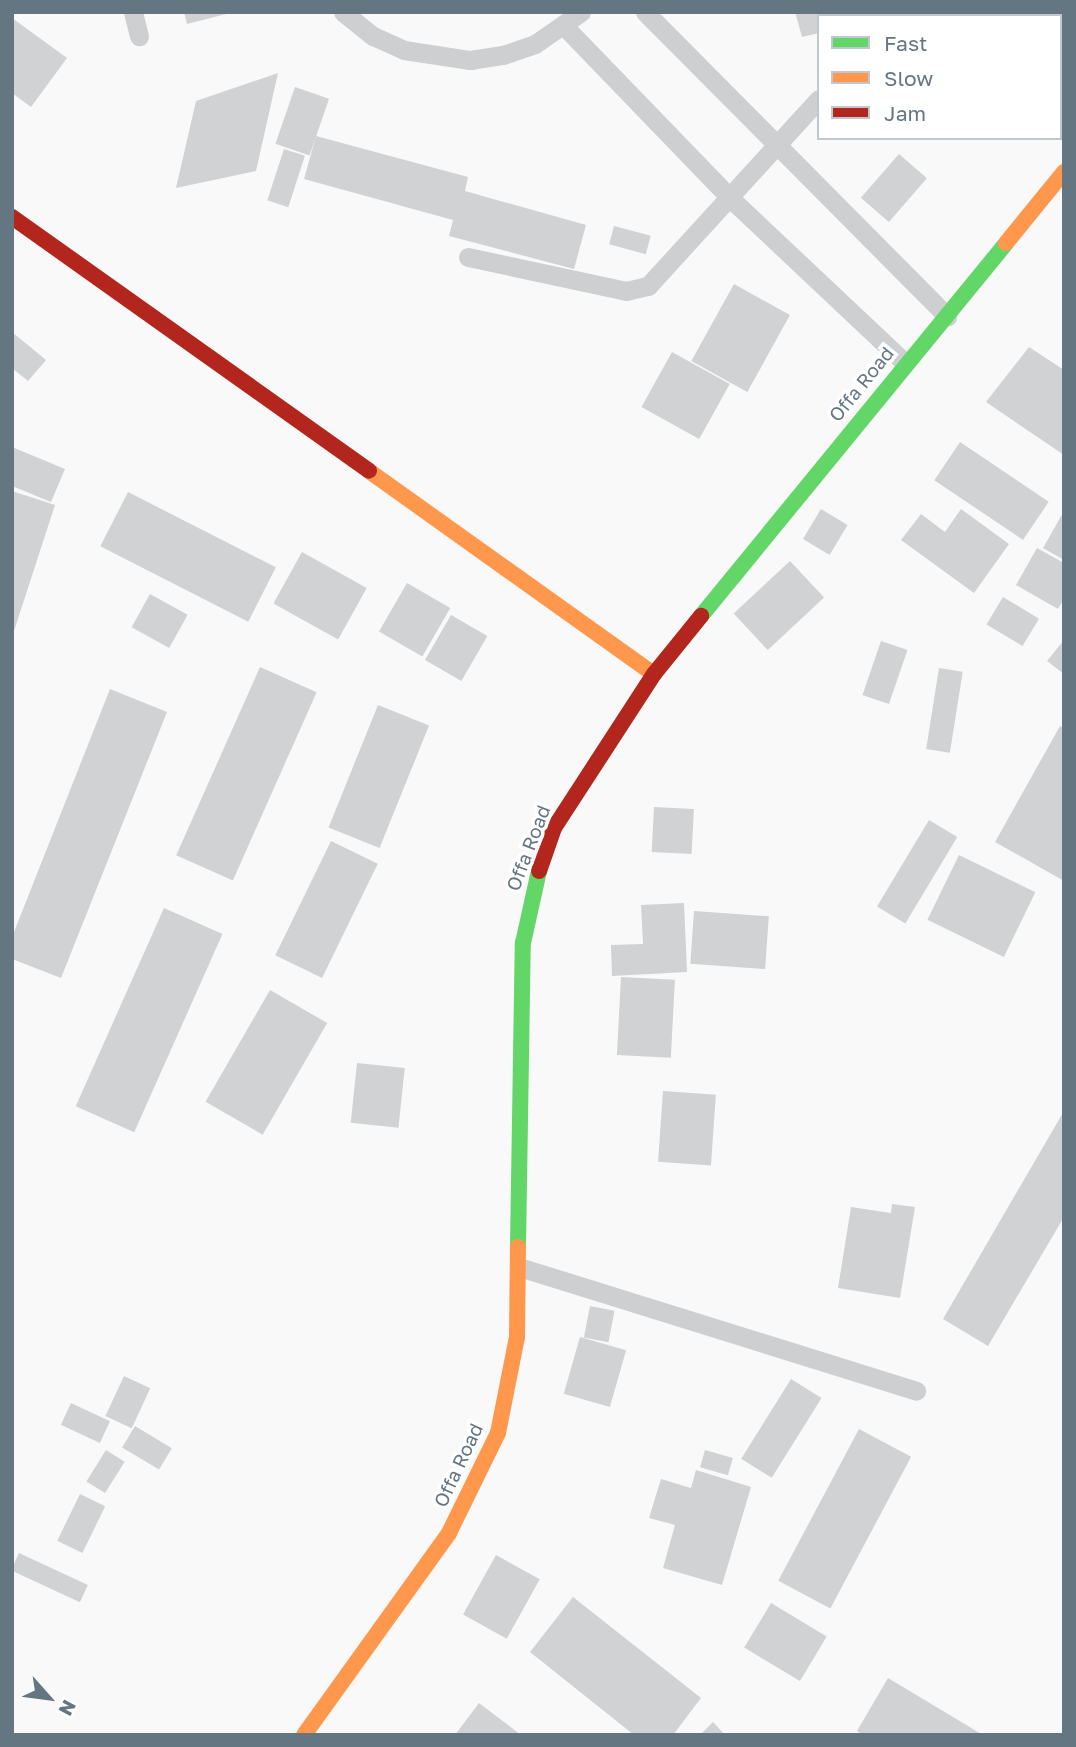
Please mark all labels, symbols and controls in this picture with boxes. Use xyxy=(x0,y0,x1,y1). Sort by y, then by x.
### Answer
legend xyxy=(817,14,1062,140)
text: Fast xyxy=(884,30,927,56)
text: Slow xyxy=(884,65,933,91)
text: Jam xyxy=(884,100,926,126)
street label: Offa Road xyxy=(824,342,898,426)
street label: Offa Road xyxy=(501,802,555,894)
street label: Offa Road xyxy=(429,1420,487,1510)
north arrow xyxy=(14,1663,84,1733)
text: N xyxy=(54,1696,82,1720)

